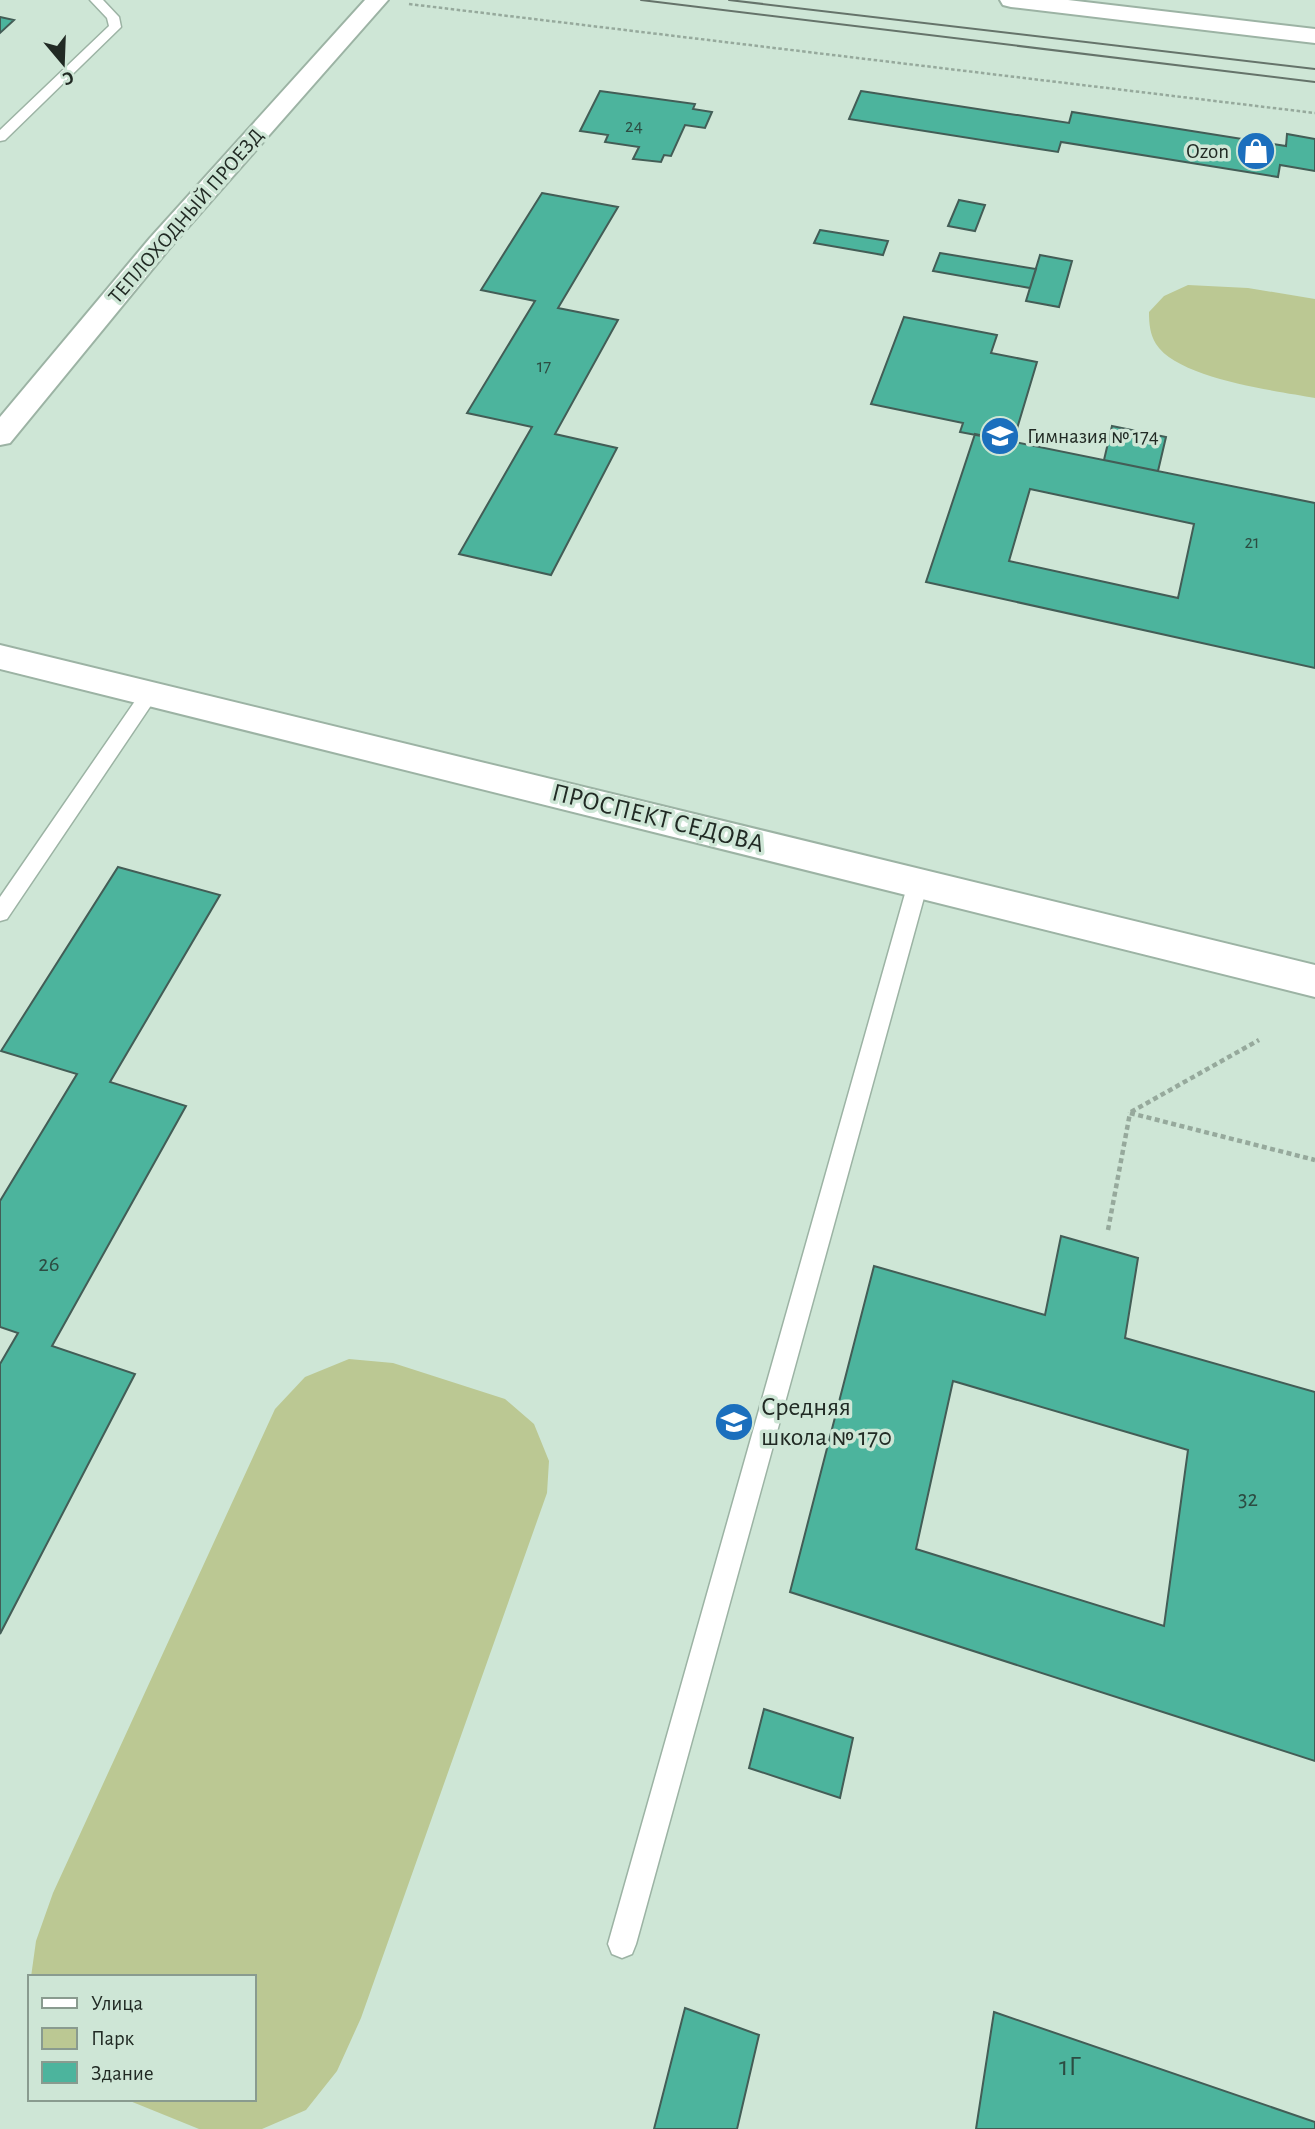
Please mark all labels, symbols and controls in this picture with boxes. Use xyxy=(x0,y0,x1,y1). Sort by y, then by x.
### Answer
north arrow xyxy=(28,28,98,98)
text: С xyxy=(60,67,76,88)
house number: 24 xyxy=(625,117,643,136)
street label: ТЕПЛОХОДНЫЙ ПРОЕЗД xyxy=(104,124,267,307)
shop icon: Ozon xyxy=(1235,130,1277,172)
place label: Ozon xyxy=(1186,141,1229,162)
house number: 17 xyxy=(537,357,551,376)
school or university icon: Гимназия № 174 xyxy=(979,415,1021,457)
place label: Гимназия № 174 xyxy=(1027,426,1159,447)
house number: 21 xyxy=(1244,533,1260,552)
street label: ПРОСПЕКТ СЕДОВА xyxy=(549,779,767,857)
house number: 26 xyxy=(38,1253,60,1276)
place label: Средняя школа № 170 xyxy=(761,1394,892,1450)
school or university icon: Средняя школа № 170 xyxy=(713,1401,755,1443)
house number: 32 xyxy=(1238,1488,1258,1511)
legend xyxy=(28,1975,256,2101)
text: Улица xyxy=(91,1993,144,2014)
text: Парк xyxy=(91,2028,135,2049)
house number: 1Г xyxy=(1059,2053,1082,2081)
text: Здание xyxy=(91,2063,154,2084)

